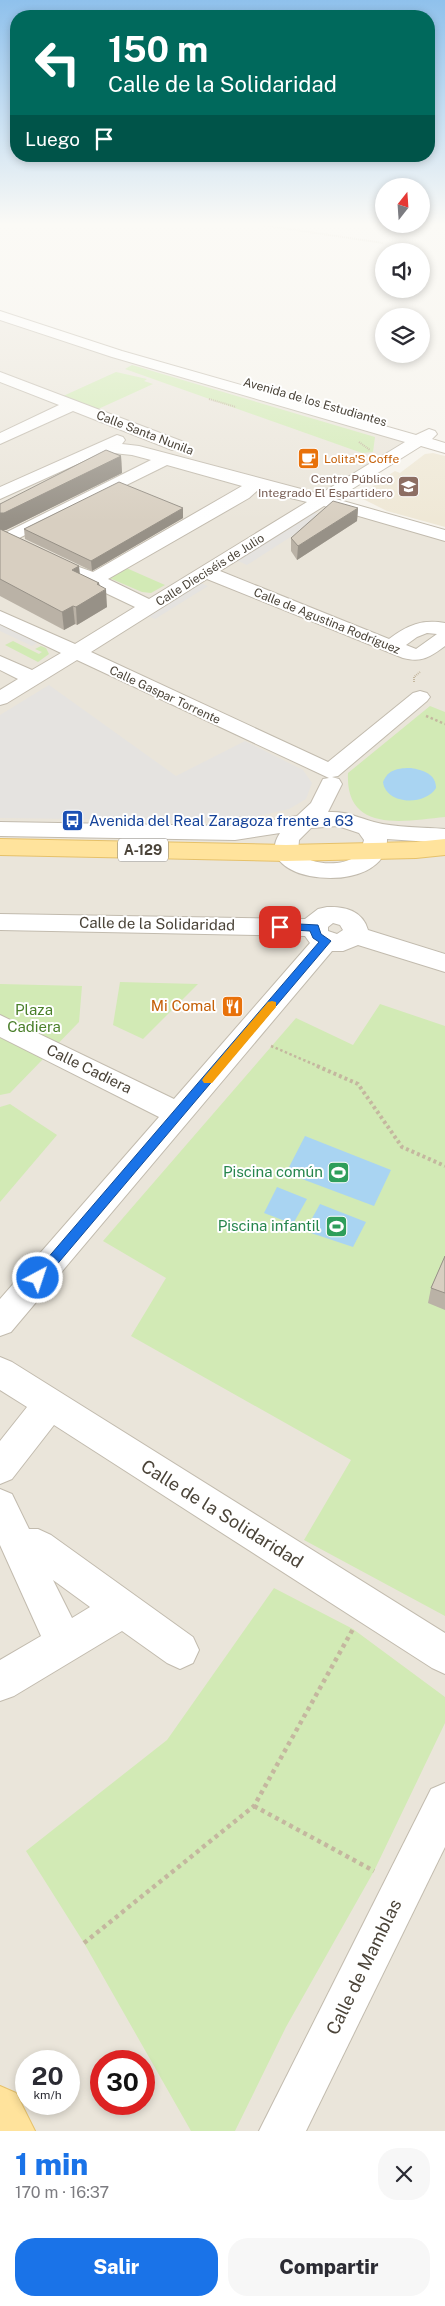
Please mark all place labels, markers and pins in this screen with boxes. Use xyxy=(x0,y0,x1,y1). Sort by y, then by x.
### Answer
cafe icon: Lolita'S Coffe xyxy=(296,447,320,471)
place label: Lolita'S Coffe xyxy=(324,452,399,466)
place label: Centro Público Integrado El Espartidero xyxy=(258,472,393,500)
school or university icon: Centro Público Integrado El Espartidero xyxy=(397,474,421,498)
bus stop icon: Avenida del Real Zaragoza frente a 63 xyxy=(61,809,85,833)
place label: Avenida del Real Zaragoza frente a 63 xyxy=(89,812,353,829)
pin xyxy=(259,906,301,948)
restaurant icon: Mi Comal xyxy=(220,994,244,1018)
place label: Mi Comal xyxy=(151,997,216,1014)
sports icon: Piscina común xyxy=(327,1160,351,1184)
place label: Piscina común xyxy=(223,1163,323,1180)
sports icon: Piscina infantil xyxy=(324,1214,348,1238)
place label: Piscina infantil xyxy=(218,1217,320,1234)

